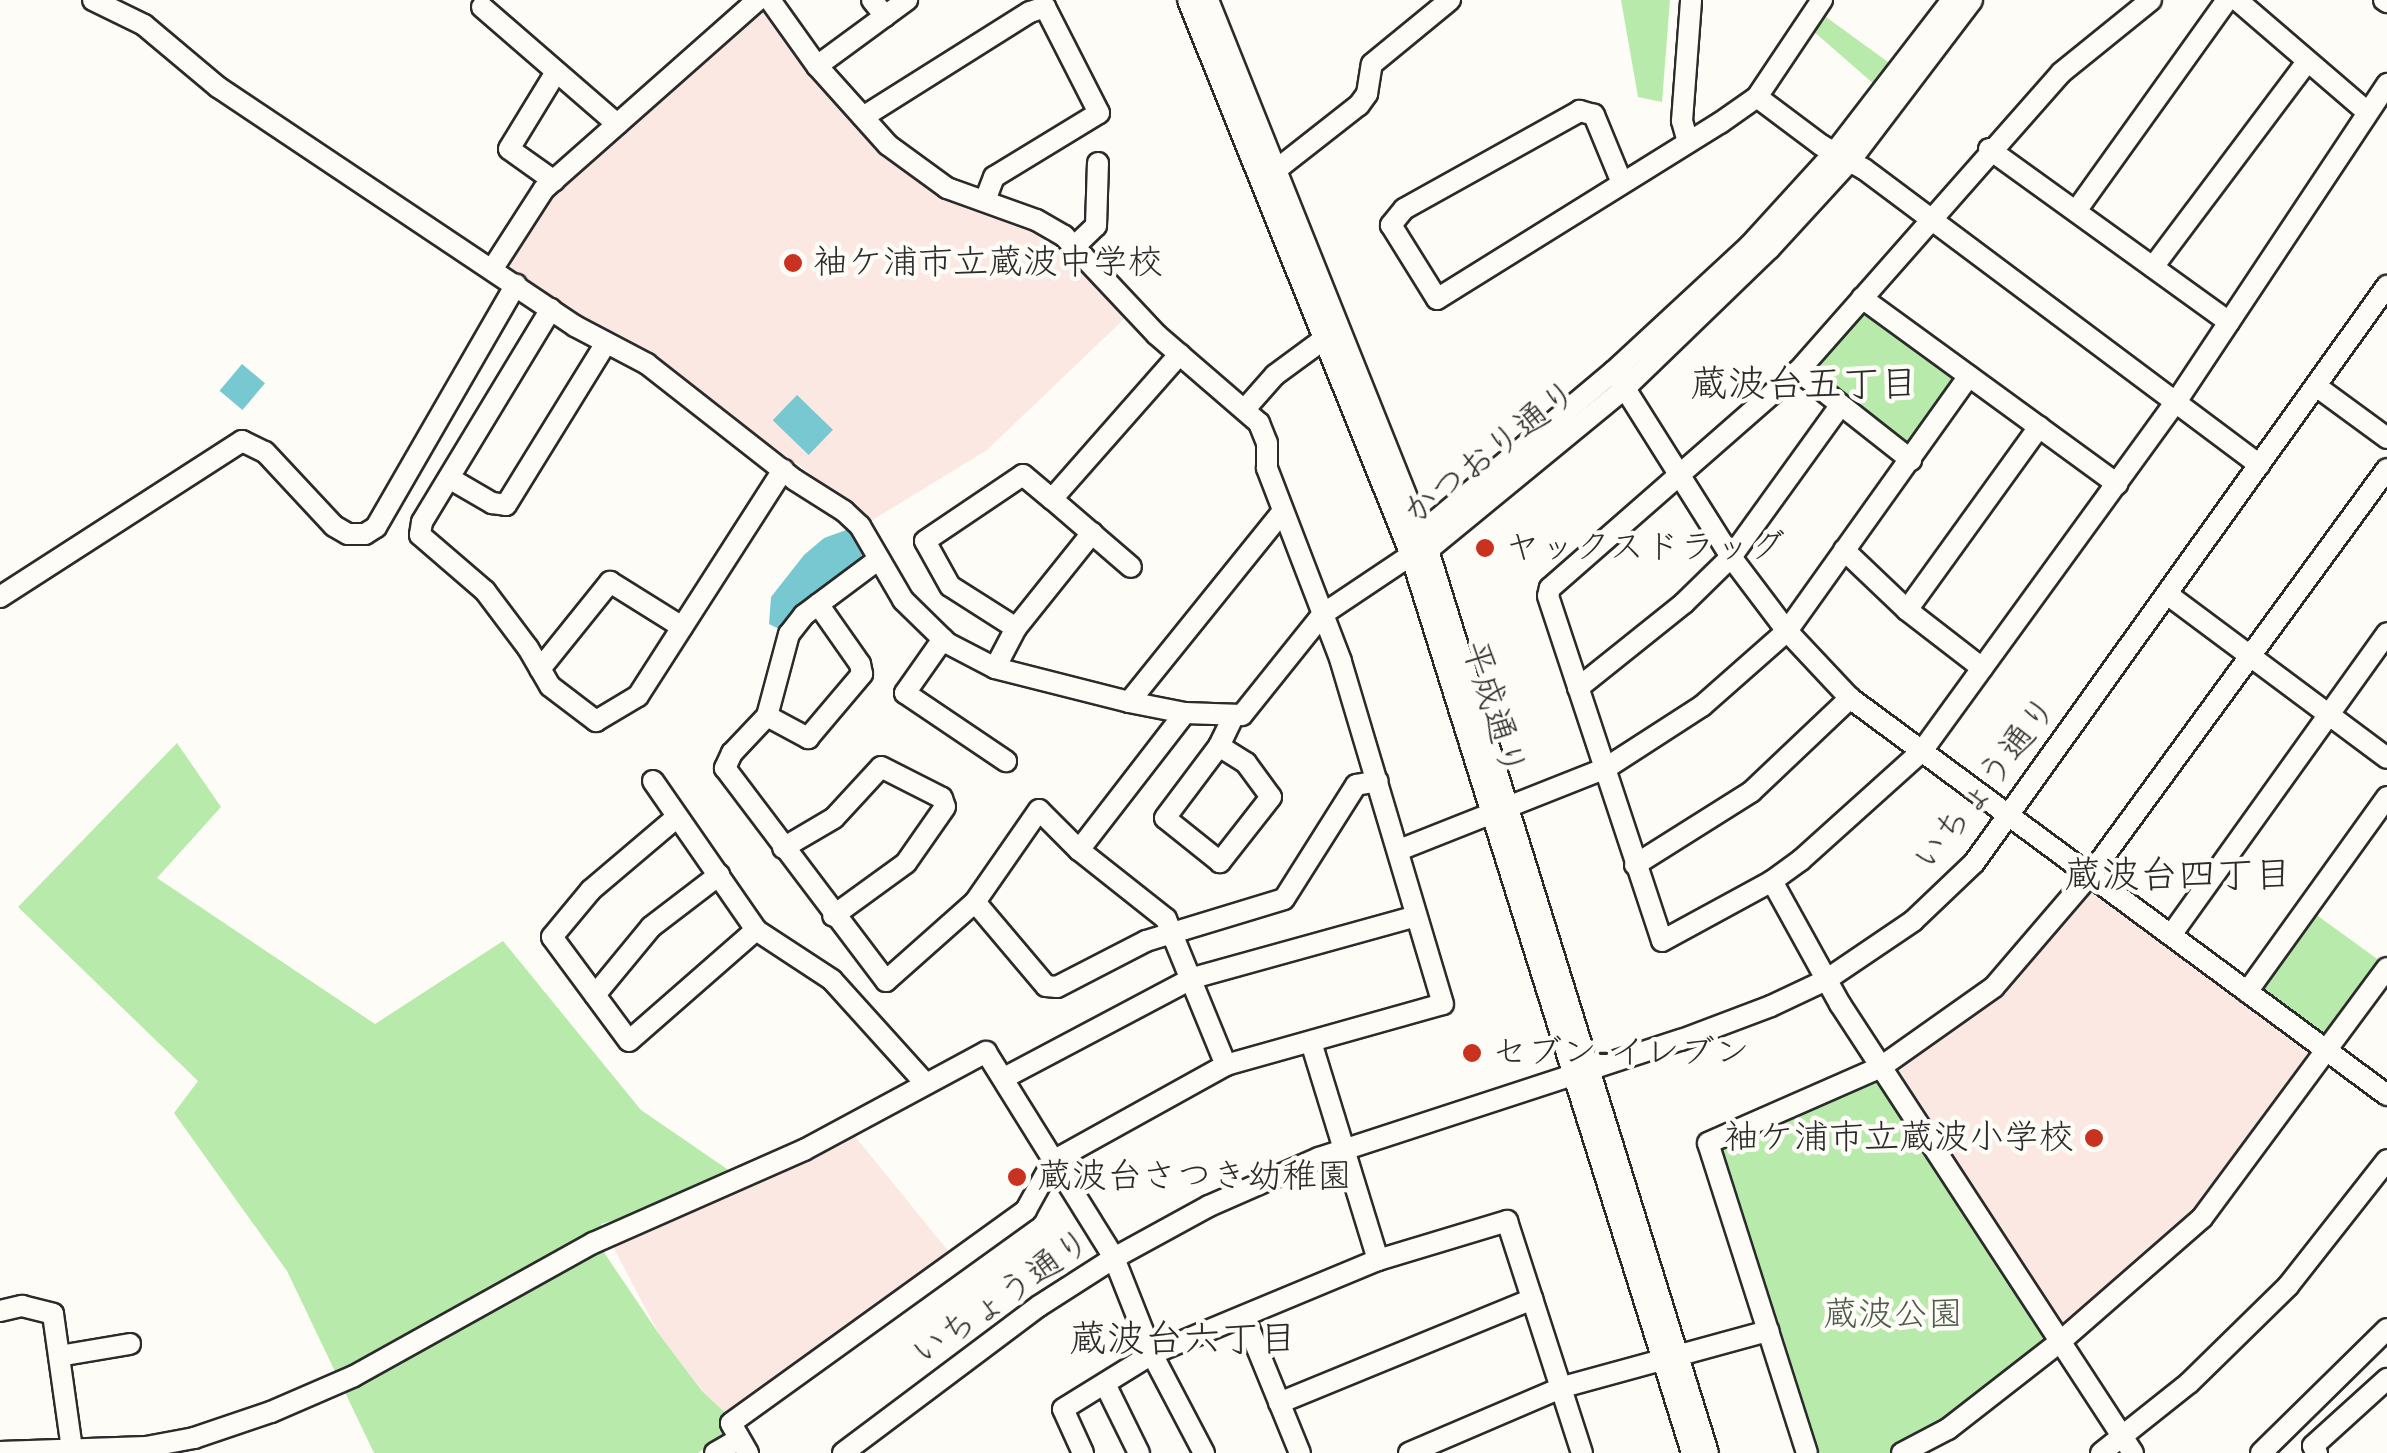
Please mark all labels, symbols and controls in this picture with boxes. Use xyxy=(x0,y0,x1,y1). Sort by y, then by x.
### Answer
place label: 袖ケ浦市立蔵波中学校 xyxy=(813,242,1163,284)
marker: 袖ケ浦市立蔵波中学校 xyxy=(782,252,804,274)
district label: 蔵波台五丁目 xyxy=(1690,362,1918,408)
street label: かつおり通り xyxy=(1395,372,1587,534)
place label: ヤックスドラッグ xyxy=(1505,527,1785,569)
marker: ヤックスドラッグ xyxy=(1474,537,1496,559)
street label: 平成通り xyxy=(1452,636,1534,782)
street label: いちょう通り xyxy=(1905,688,2067,880)
district label: 蔵波台四丁目 xyxy=(2064,853,2292,899)
place label: セブン-イレブン xyxy=(1492,1032,1750,1074)
marker: セブン-イレブン xyxy=(1461,1042,1483,1064)
place label: 袖ケ浦市立蔵波小学校 xyxy=(1724,1117,2074,1159)
marker: 袖ケ浦市立蔵波小学校 xyxy=(2083,1127,2105,1149)
place label: 蔵波台さつき幼稚園 xyxy=(1037,1156,1352,1198)
marker: 蔵波台さつき幼稚園 xyxy=(1006,1166,1028,1188)
street label: いちょう通り xyxy=(904,1221,1100,1375)
park label: 蔵波公園 xyxy=(1823,1294,1963,1336)
district label: 蔵波台六丁目 xyxy=(1069,1317,1297,1363)

